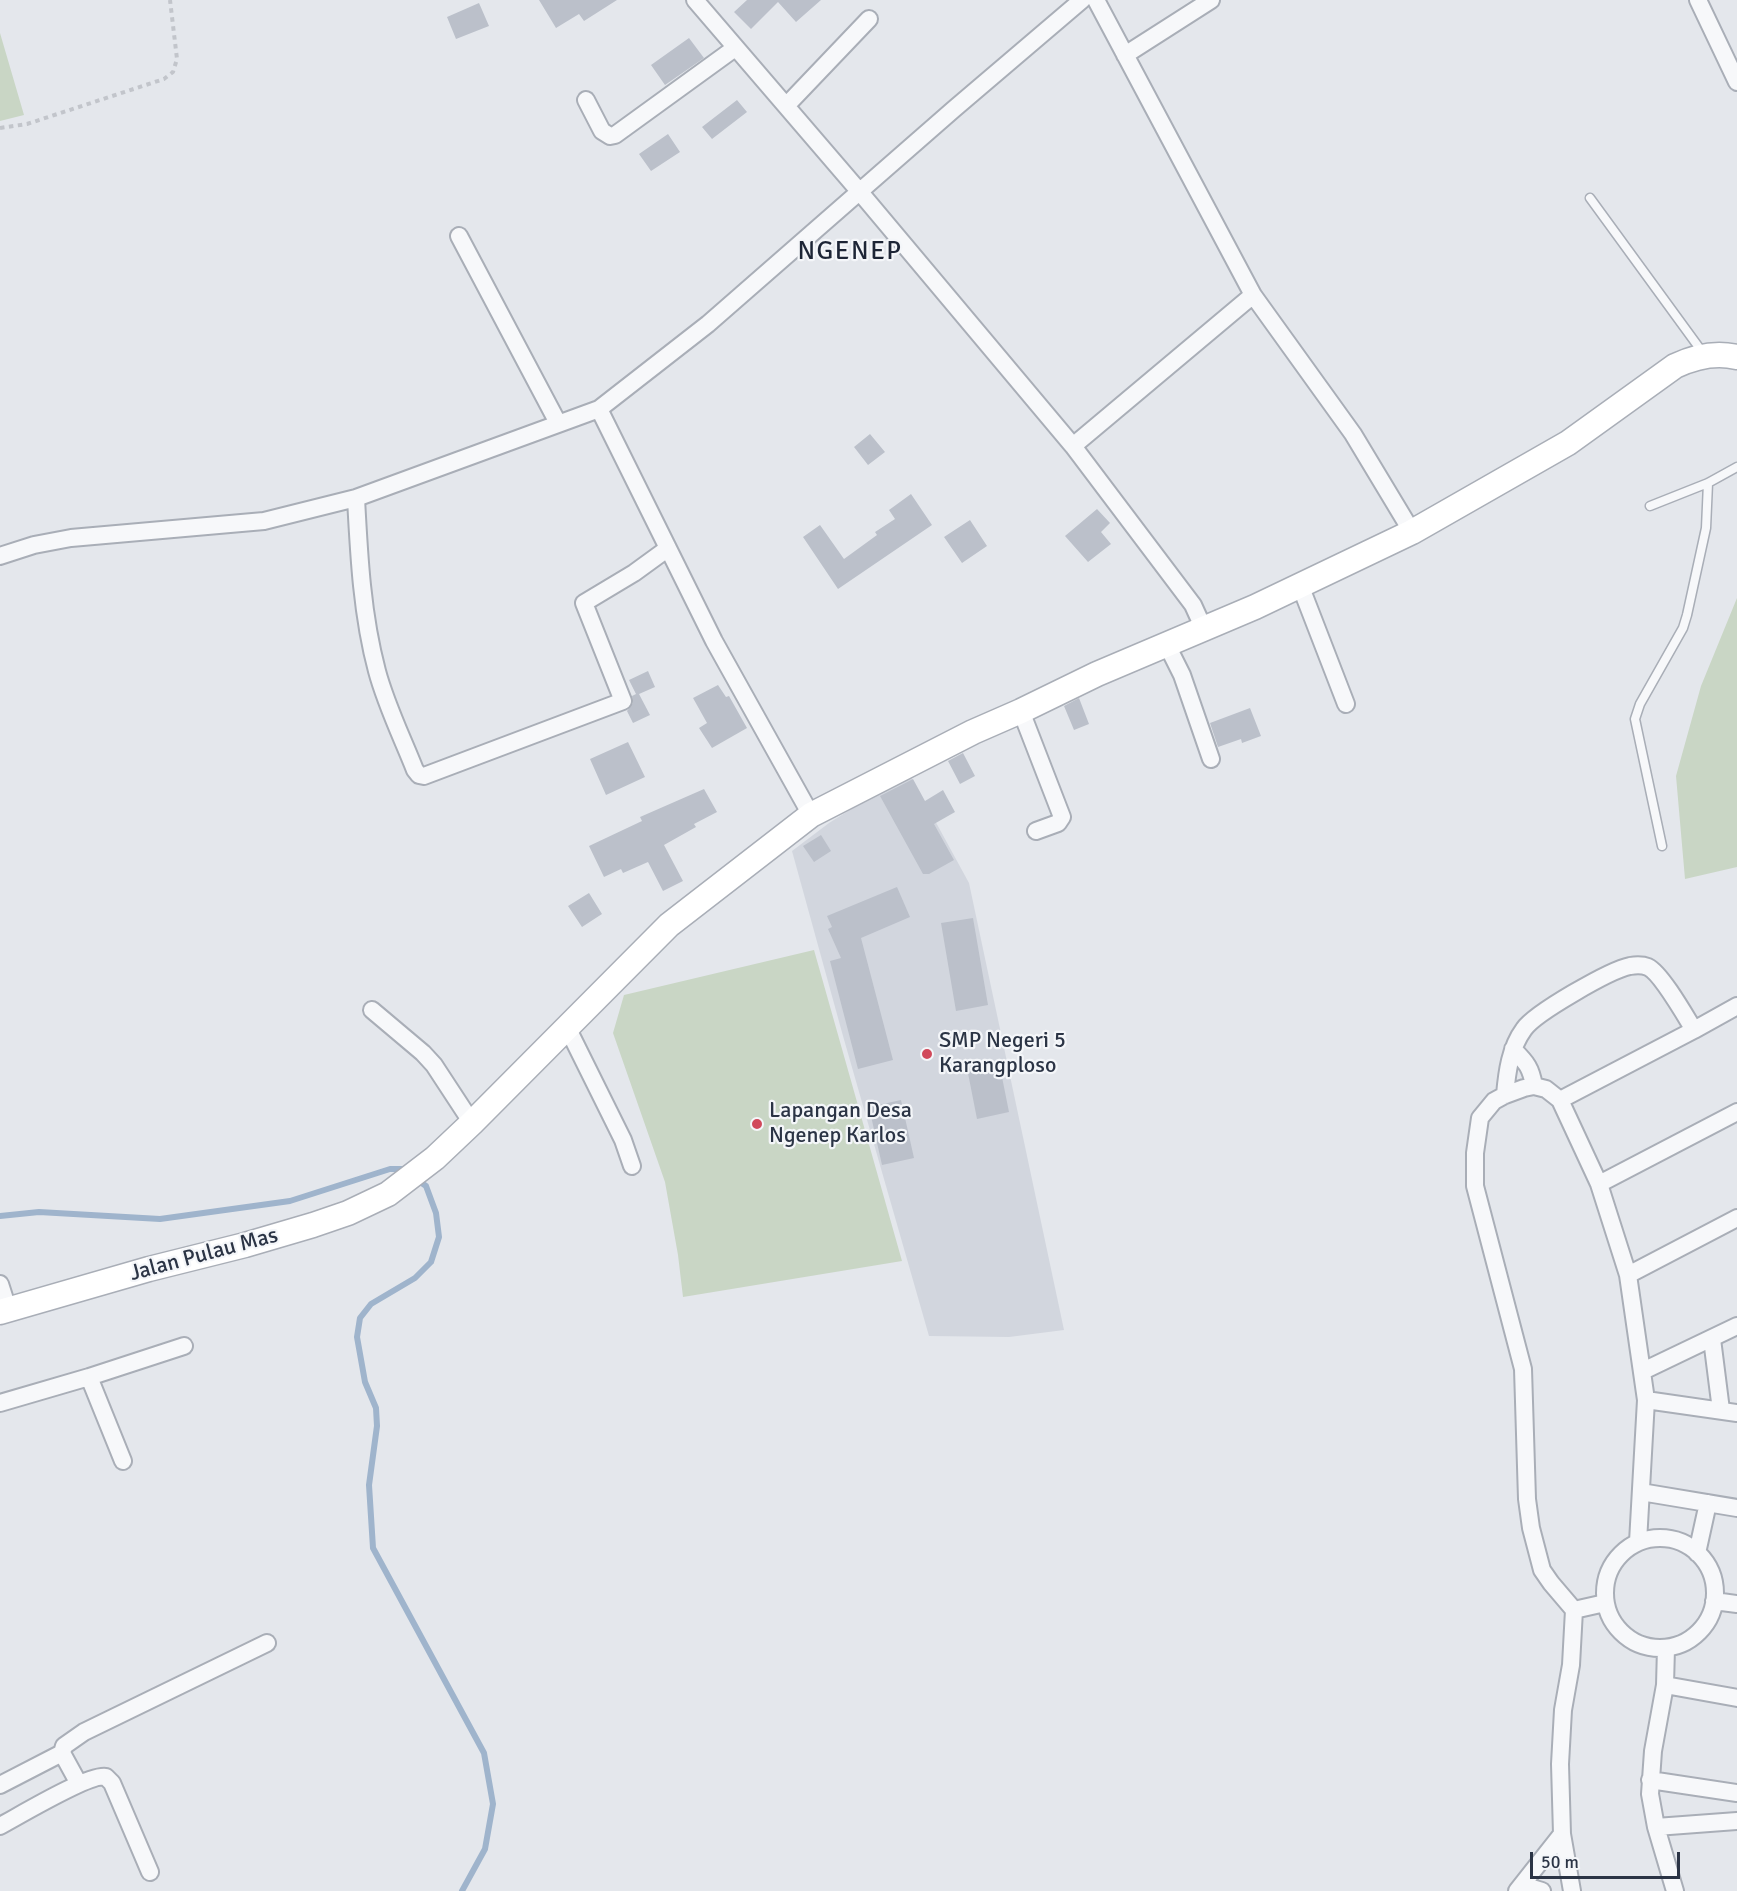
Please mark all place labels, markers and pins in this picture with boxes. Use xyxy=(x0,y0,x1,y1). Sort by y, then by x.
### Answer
place label: SMP Negeri 5 Karangploso xyxy=(939,1028,1066,1080)
marker: SMP Negeri 5 Karangploso xyxy=(920,1047,934,1061)
place label: Lapangan Desa Ngenep Karlos xyxy=(769,1098,912,1150)
marker: Lapangan Desa Ngenep Karlos xyxy=(750,1117,764,1131)

